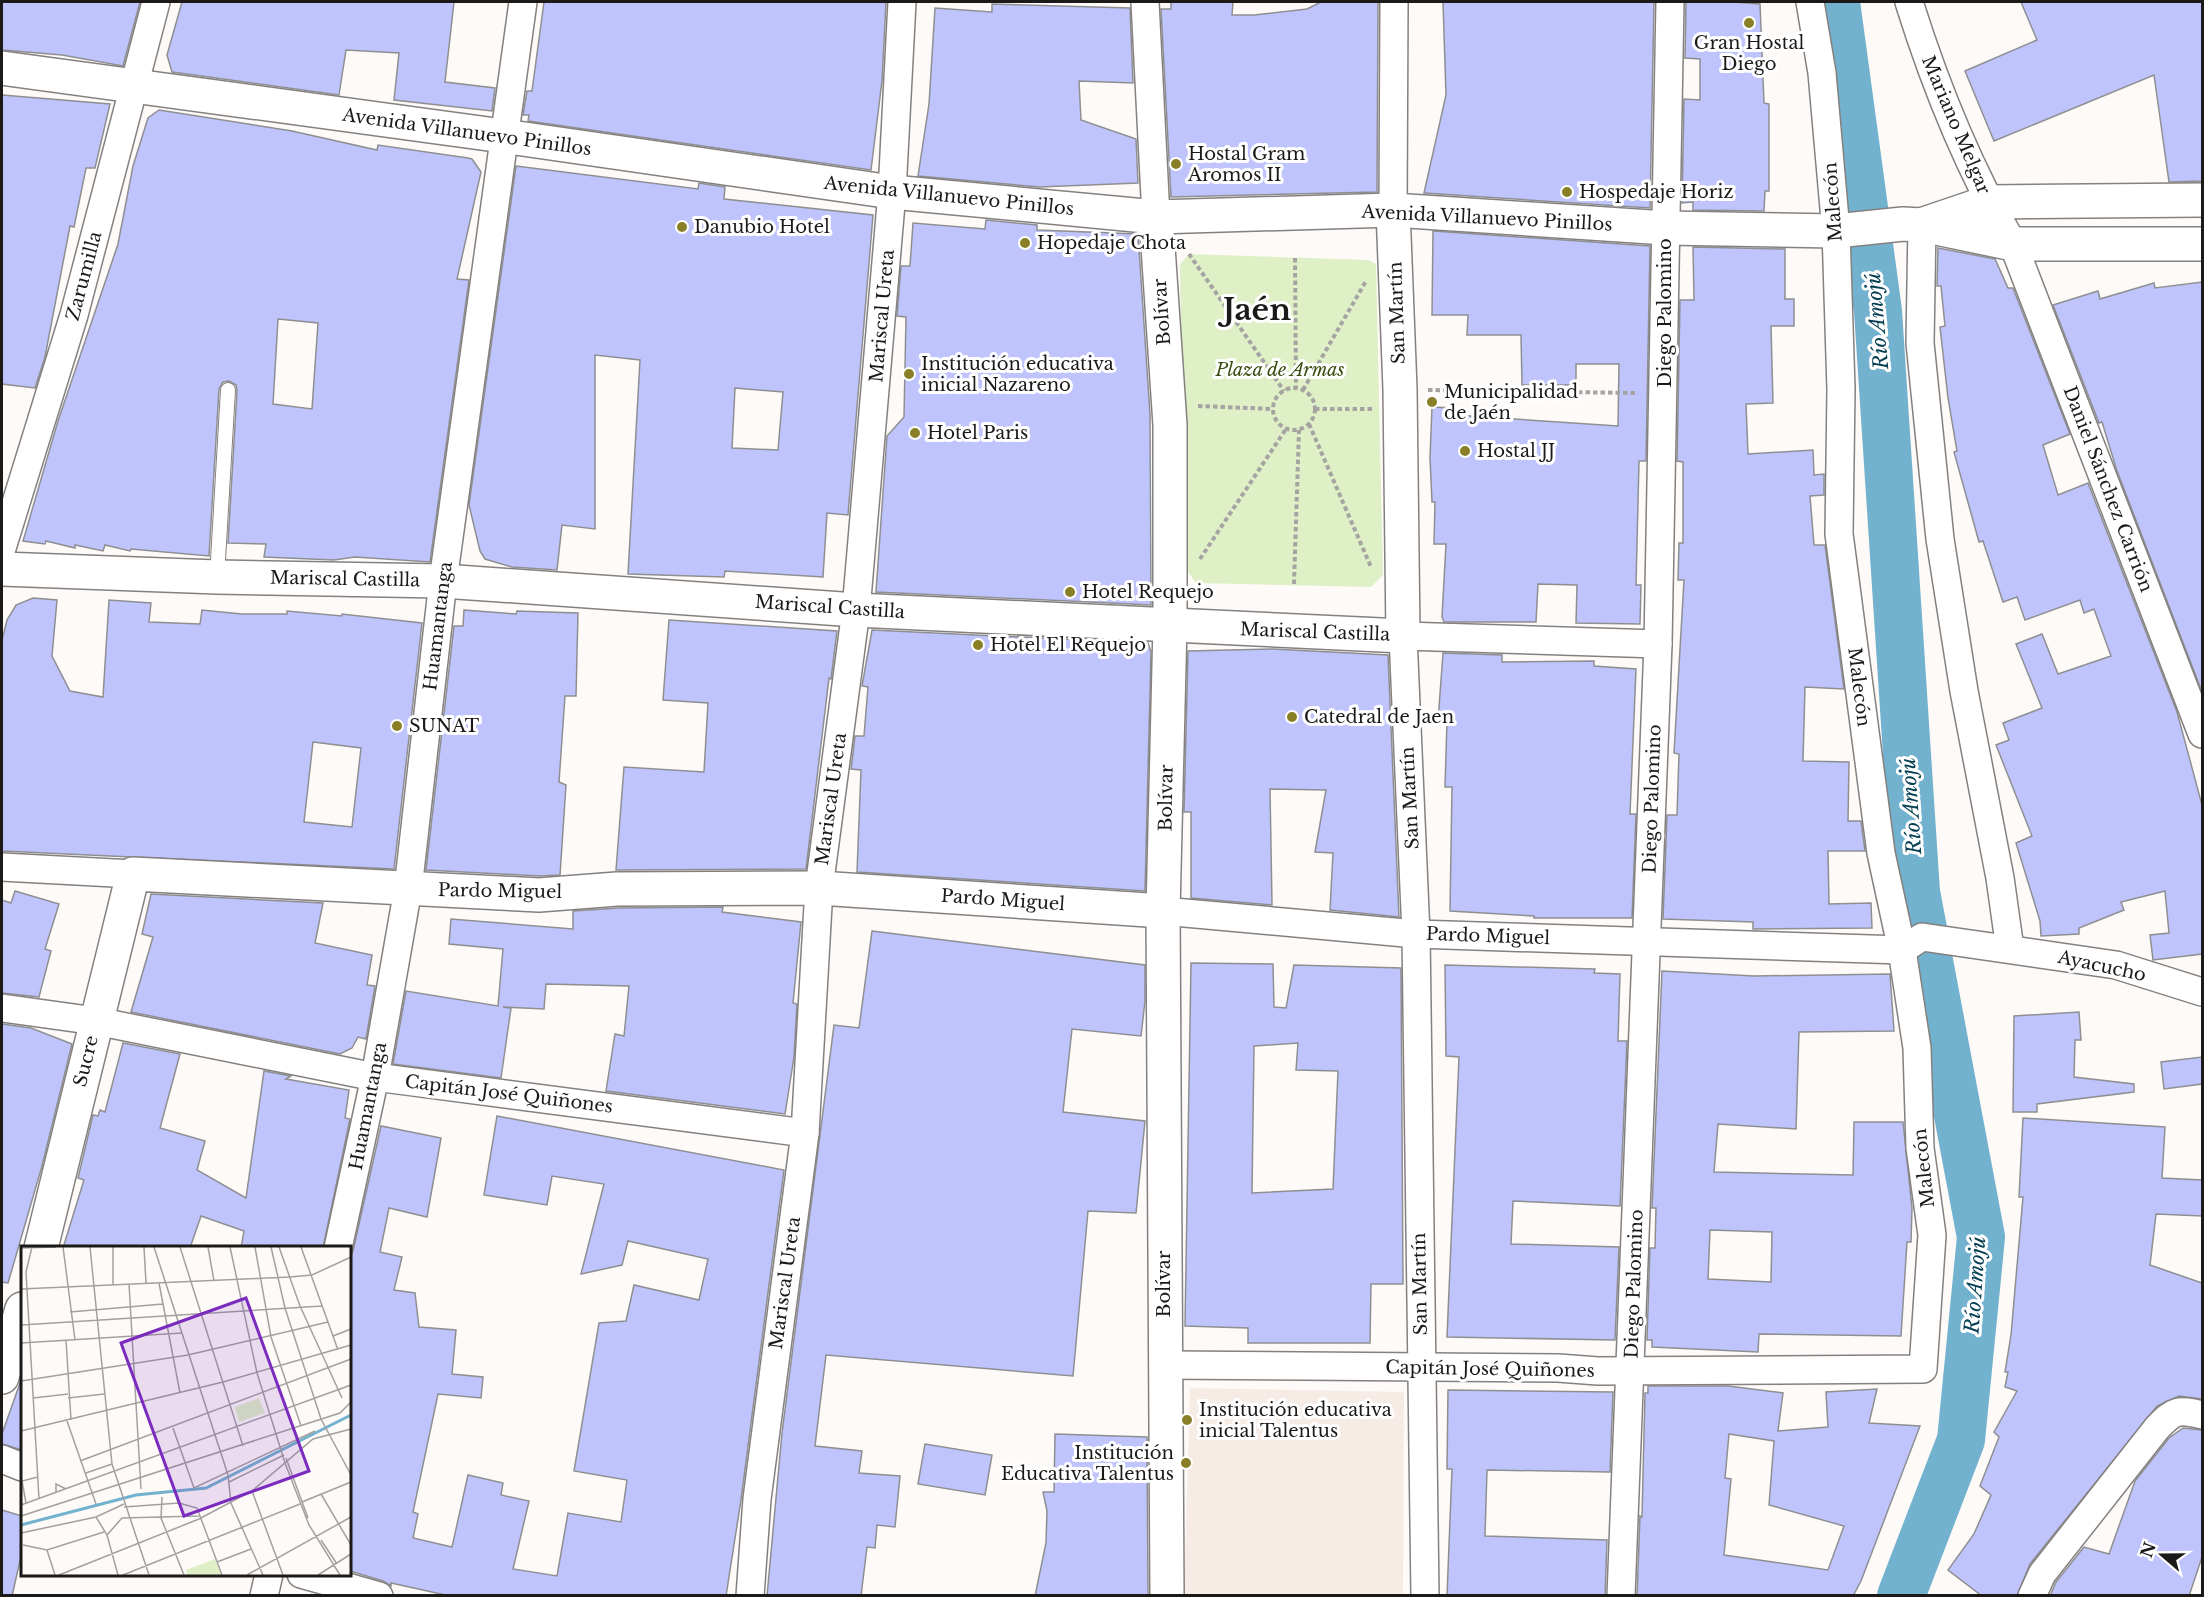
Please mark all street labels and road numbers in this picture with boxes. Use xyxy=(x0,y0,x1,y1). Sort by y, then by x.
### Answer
street label: Mariano Melgar xyxy=(1917,52,1995,198)
street label: Avenida Villanuevo Pinillos xyxy=(340,103,593,160)
street label: Malecón xyxy=(1819,162,1847,242)
street label: Avenida Villanuevo Pinillos xyxy=(822,172,1075,220)
street label: Avenida Villanuevo Pinillos xyxy=(1360,200,1613,236)
street label: Zarumilla xyxy=(62,229,106,323)
street label: Diego Palomino xyxy=(1654,238,1676,388)
street label: Mariscal Ureta xyxy=(865,249,899,383)
street label: San Martín xyxy=(1384,261,1410,365)
street label: Bolívar xyxy=(1149,277,1175,346)
street label: Daniel Sánchez Carrión xyxy=(2058,383,2158,595)
street label: Huamantanga xyxy=(419,560,457,692)
street label: Mariscal Castilla xyxy=(270,567,420,591)
street label: Mariscal Castilla xyxy=(754,591,906,623)
street label: Mariscal Castilla xyxy=(1239,618,1391,646)
street label: Malecón xyxy=(1843,646,1875,728)
street label: Diego Palomino xyxy=(1638,724,1666,874)
street label: Mariscal Ureta xyxy=(811,731,851,867)
street label: San Martín xyxy=(1396,746,1424,850)
street label: Bolívar xyxy=(1154,764,1178,832)
street label: Pardo Miguel xyxy=(438,879,563,903)
street label: Pardo Miguel xyxy=(940,885,1066,915)
street label: Pardo Miguel xyxy=(1425,923,1551,949)
street label: Ayacucho xyxy=(2055,946,2148,986)
street label: Sucre xyxy=(69,1033,103,1089)
street label: Huamantanga xyxy=(345,1040,391,1172)
street label: Capitán José Quiñones xyxy=(404,1070,614,1118)
street label: Malecón xyxy=(1909,1127,1939,1209)
street label: Diego Palomino xyxy=(1620,1209,1648,1359)
street label: Mariscal Ureta xyxy=(765,1215,805,1351)
street label: San Martín xyxy=(1408,1232,1432,1336)
street label: Bolívar xyxy=(1153,1250,1175,1317)
street label: Capitán José Quiñones xyxy=(1385,1356,1595,1382)

